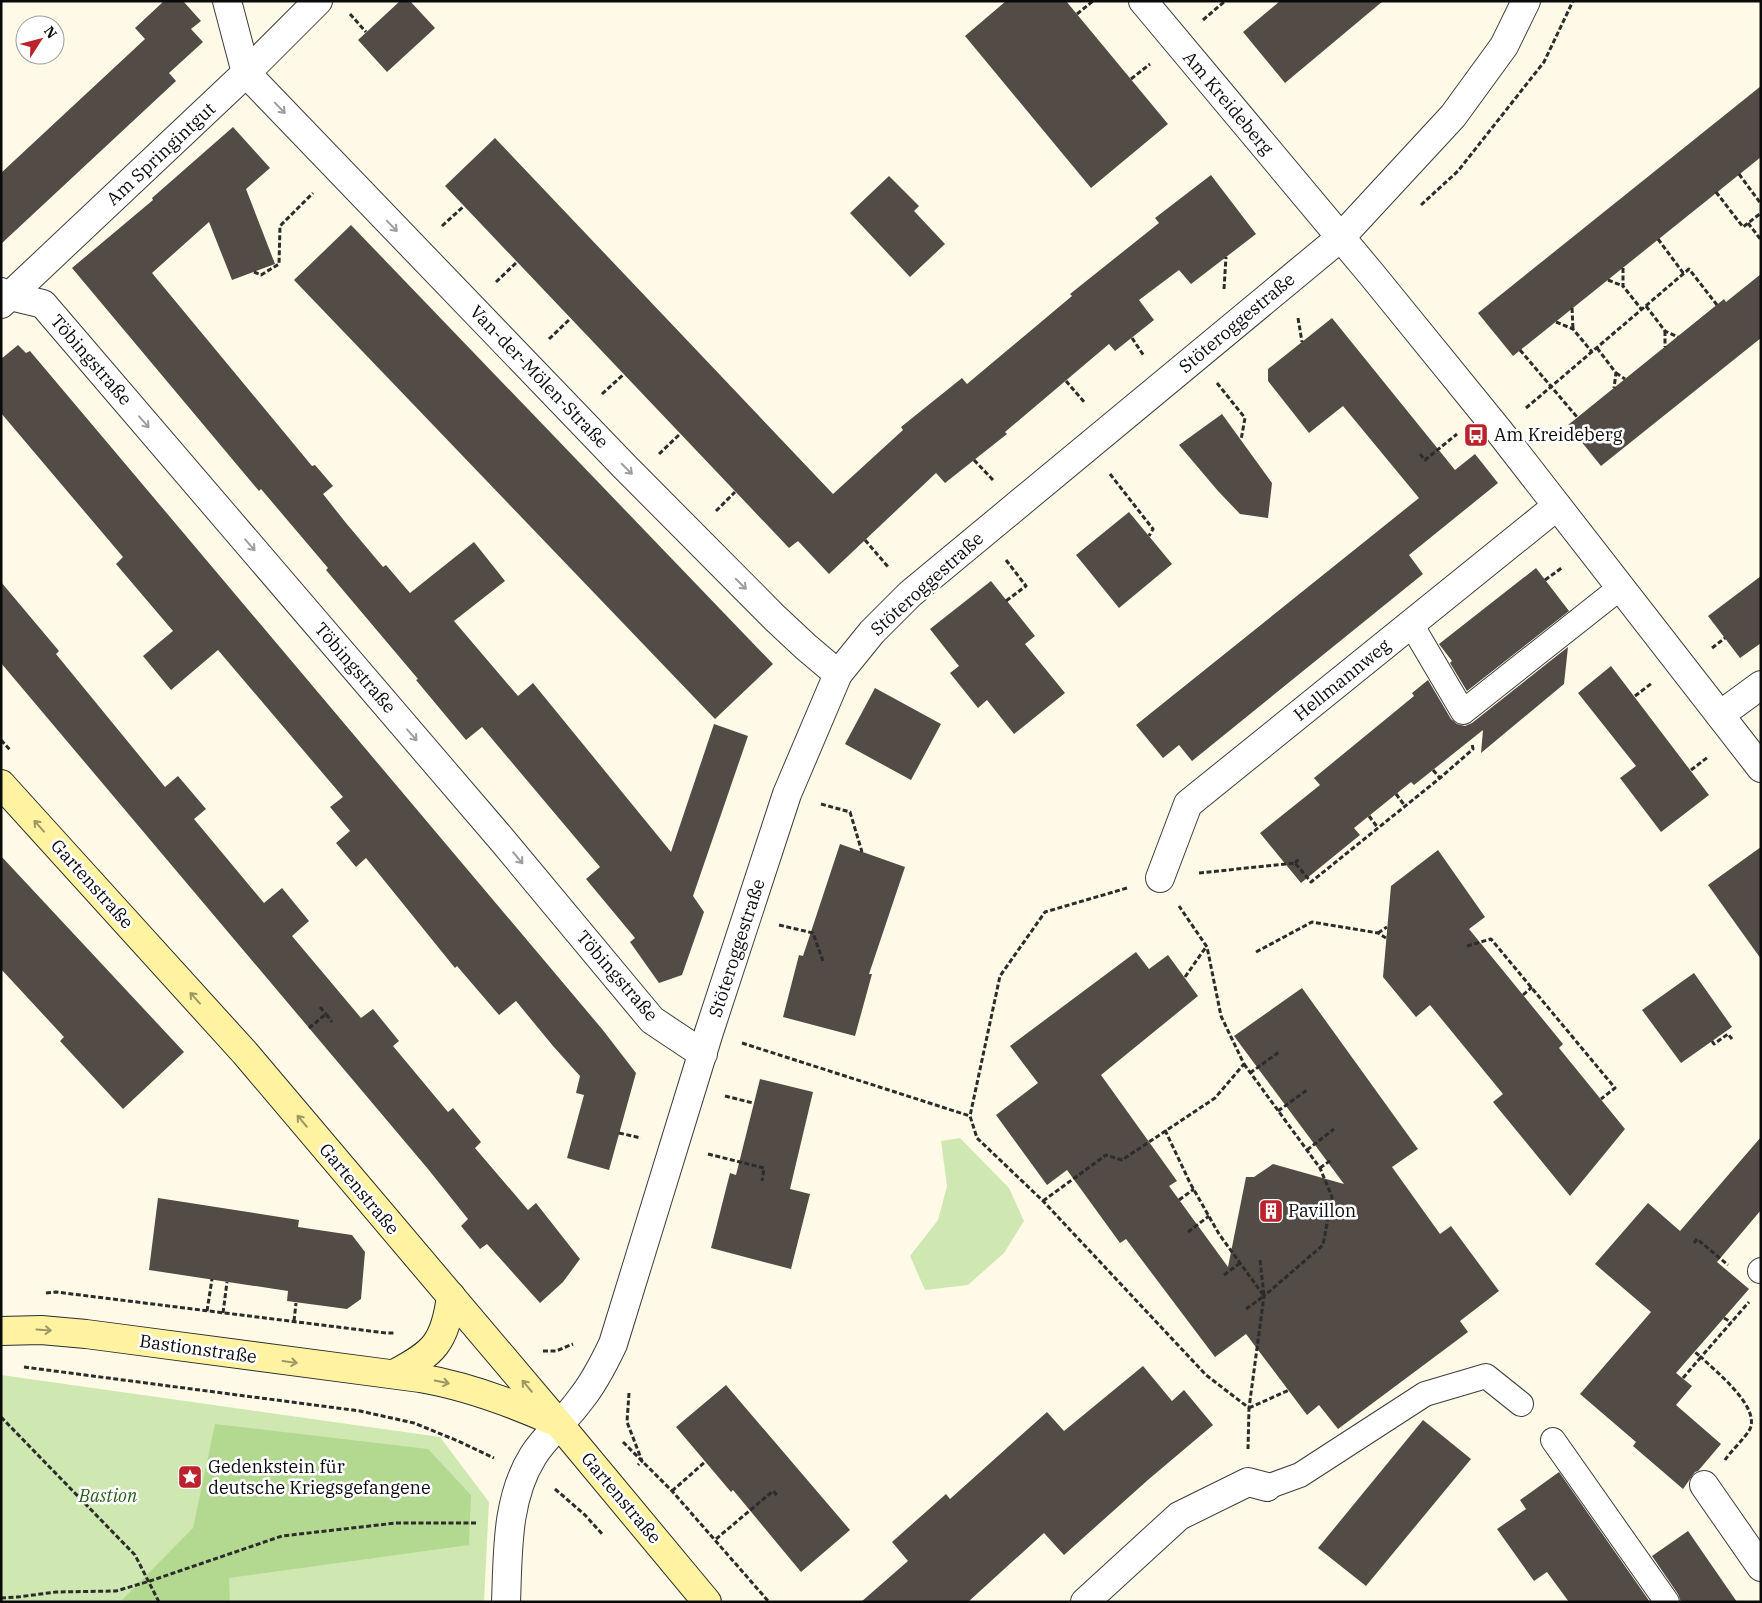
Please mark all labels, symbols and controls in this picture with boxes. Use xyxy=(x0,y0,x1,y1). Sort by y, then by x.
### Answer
north arrow xyxy=(15,15,65,65)
text: N xyxy=(40,23,61,42)
street label: Am Kreideberg xyxy=(1178,46,1279,159)
street label: Am Springintgut xyxy=(101,97,220,210)
one-way arrow xyxy=(274,102,286,115)
one-way arrow xyxy=(386,219,398,232)
street label: Stöteroggestraße xyxy=(1174,267,1299,378)
street label: Van-der-Mölen-Straße xyxy=(465,300,614,453)
street label: Töbingstraße xyxy=(46,310,137,410)
one-way arrow xyxy=(138,415,150,428)
bus stop icon: Am Kreideberg xyxy=(1463,422,1489,448)
place label: Am Kreideberg xyxy=(1494,423,1623,446)
one-way arrow xyxy=(621,462,633,475)
street label: Stöteroggestraße xyxy=(865,527,988,640)
one-way arrow xyxy=(244,538,255,551)
one-way arrow xyxy=(735,578,747,590)
street label: Töbingstraße xyxy=(310,618,401,718)
street label: Hellmannweg xyxy=(1289,634,1395,726)
one-way arrow xyxy=(406,728,418,741)
one-way arrow xyxy=(33,819,45,832)
street label: Gartenstraße xyxy=(46,834,139,933)
one-way arrow xyxy=(512,852,523,865)
street label: Stöteroggestraße xyxy=(703,876,770,1020)
street label: Töbingstraße xyxy=(572,926,663,1026)
one-way arrow xyxy=(189,992,201,1005)
one-way arrow xyxy=(296,1114,307,1127)
street label: Gartenstraße xyxy=(314,1138,404,1239)
building icon: Pavillon xyxy=(1258,1198,1284,1224)
place label: Pavillon xyxy=(1288,1199,1356,1222)
one-way arrow xyxy=(35,1325,51,1335)
street label: Bastionstraße xyxy=(138,1329,258,1368)
one-way arrow xyxy=(282,1357,298,1367)
one-way arrow xyxy=(434,1378,450,1387)
one-way arrow xyxy=(522,1380,533,1393)
street label: Gartenstraße xyxy=(576,1447,666,1548)
place label: Gedenkstein für deutsche Kriegsgefangene xyxy=(208,1455,431,1499)
place icon: Gedenkstein für deutsche Kriegsgefangene xyxy=(177,1464,203,1490)
park label: Bastion xyxy=(78,1484,138,1507)

